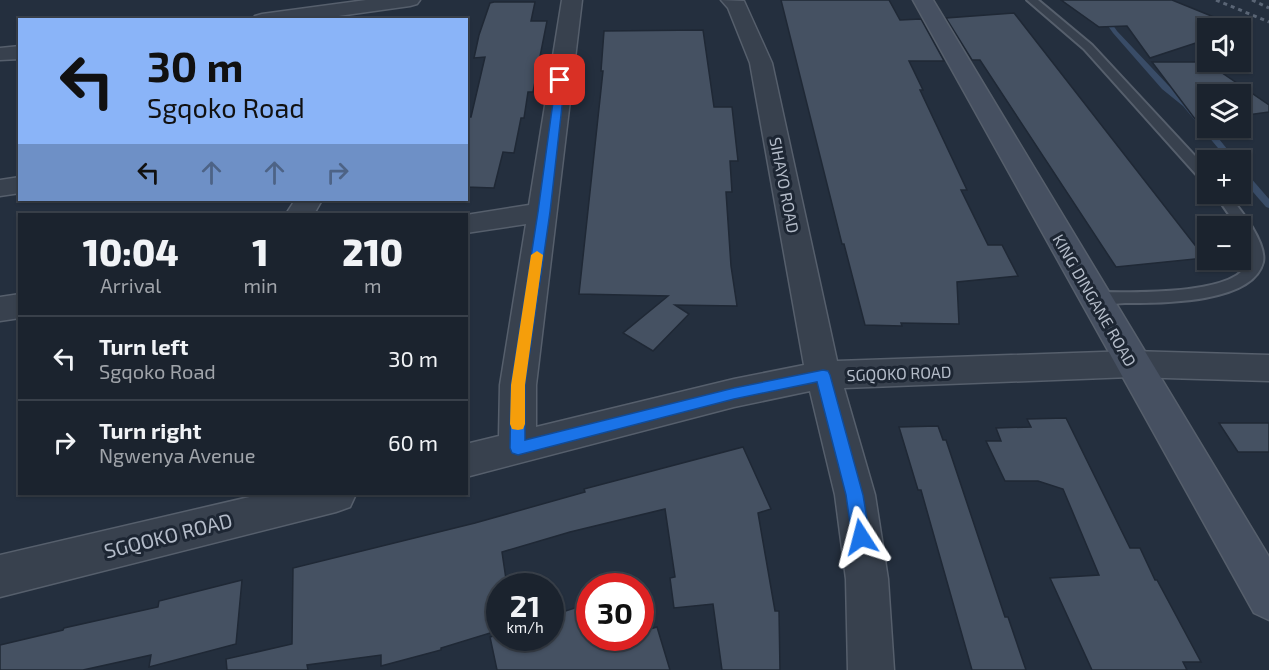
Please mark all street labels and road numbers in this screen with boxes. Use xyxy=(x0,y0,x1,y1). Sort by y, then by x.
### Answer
street label: SIHAYO ROAD xyxy=(766,136,804,234)
street label: KING DINGANE ROAD xyxy=(1049,230,1141,370)
street label: SGQOKO ROAD xyxy=(846,362,952,385)
street label: SGQOKO ROAD xyxy=(102,508,234,562)

